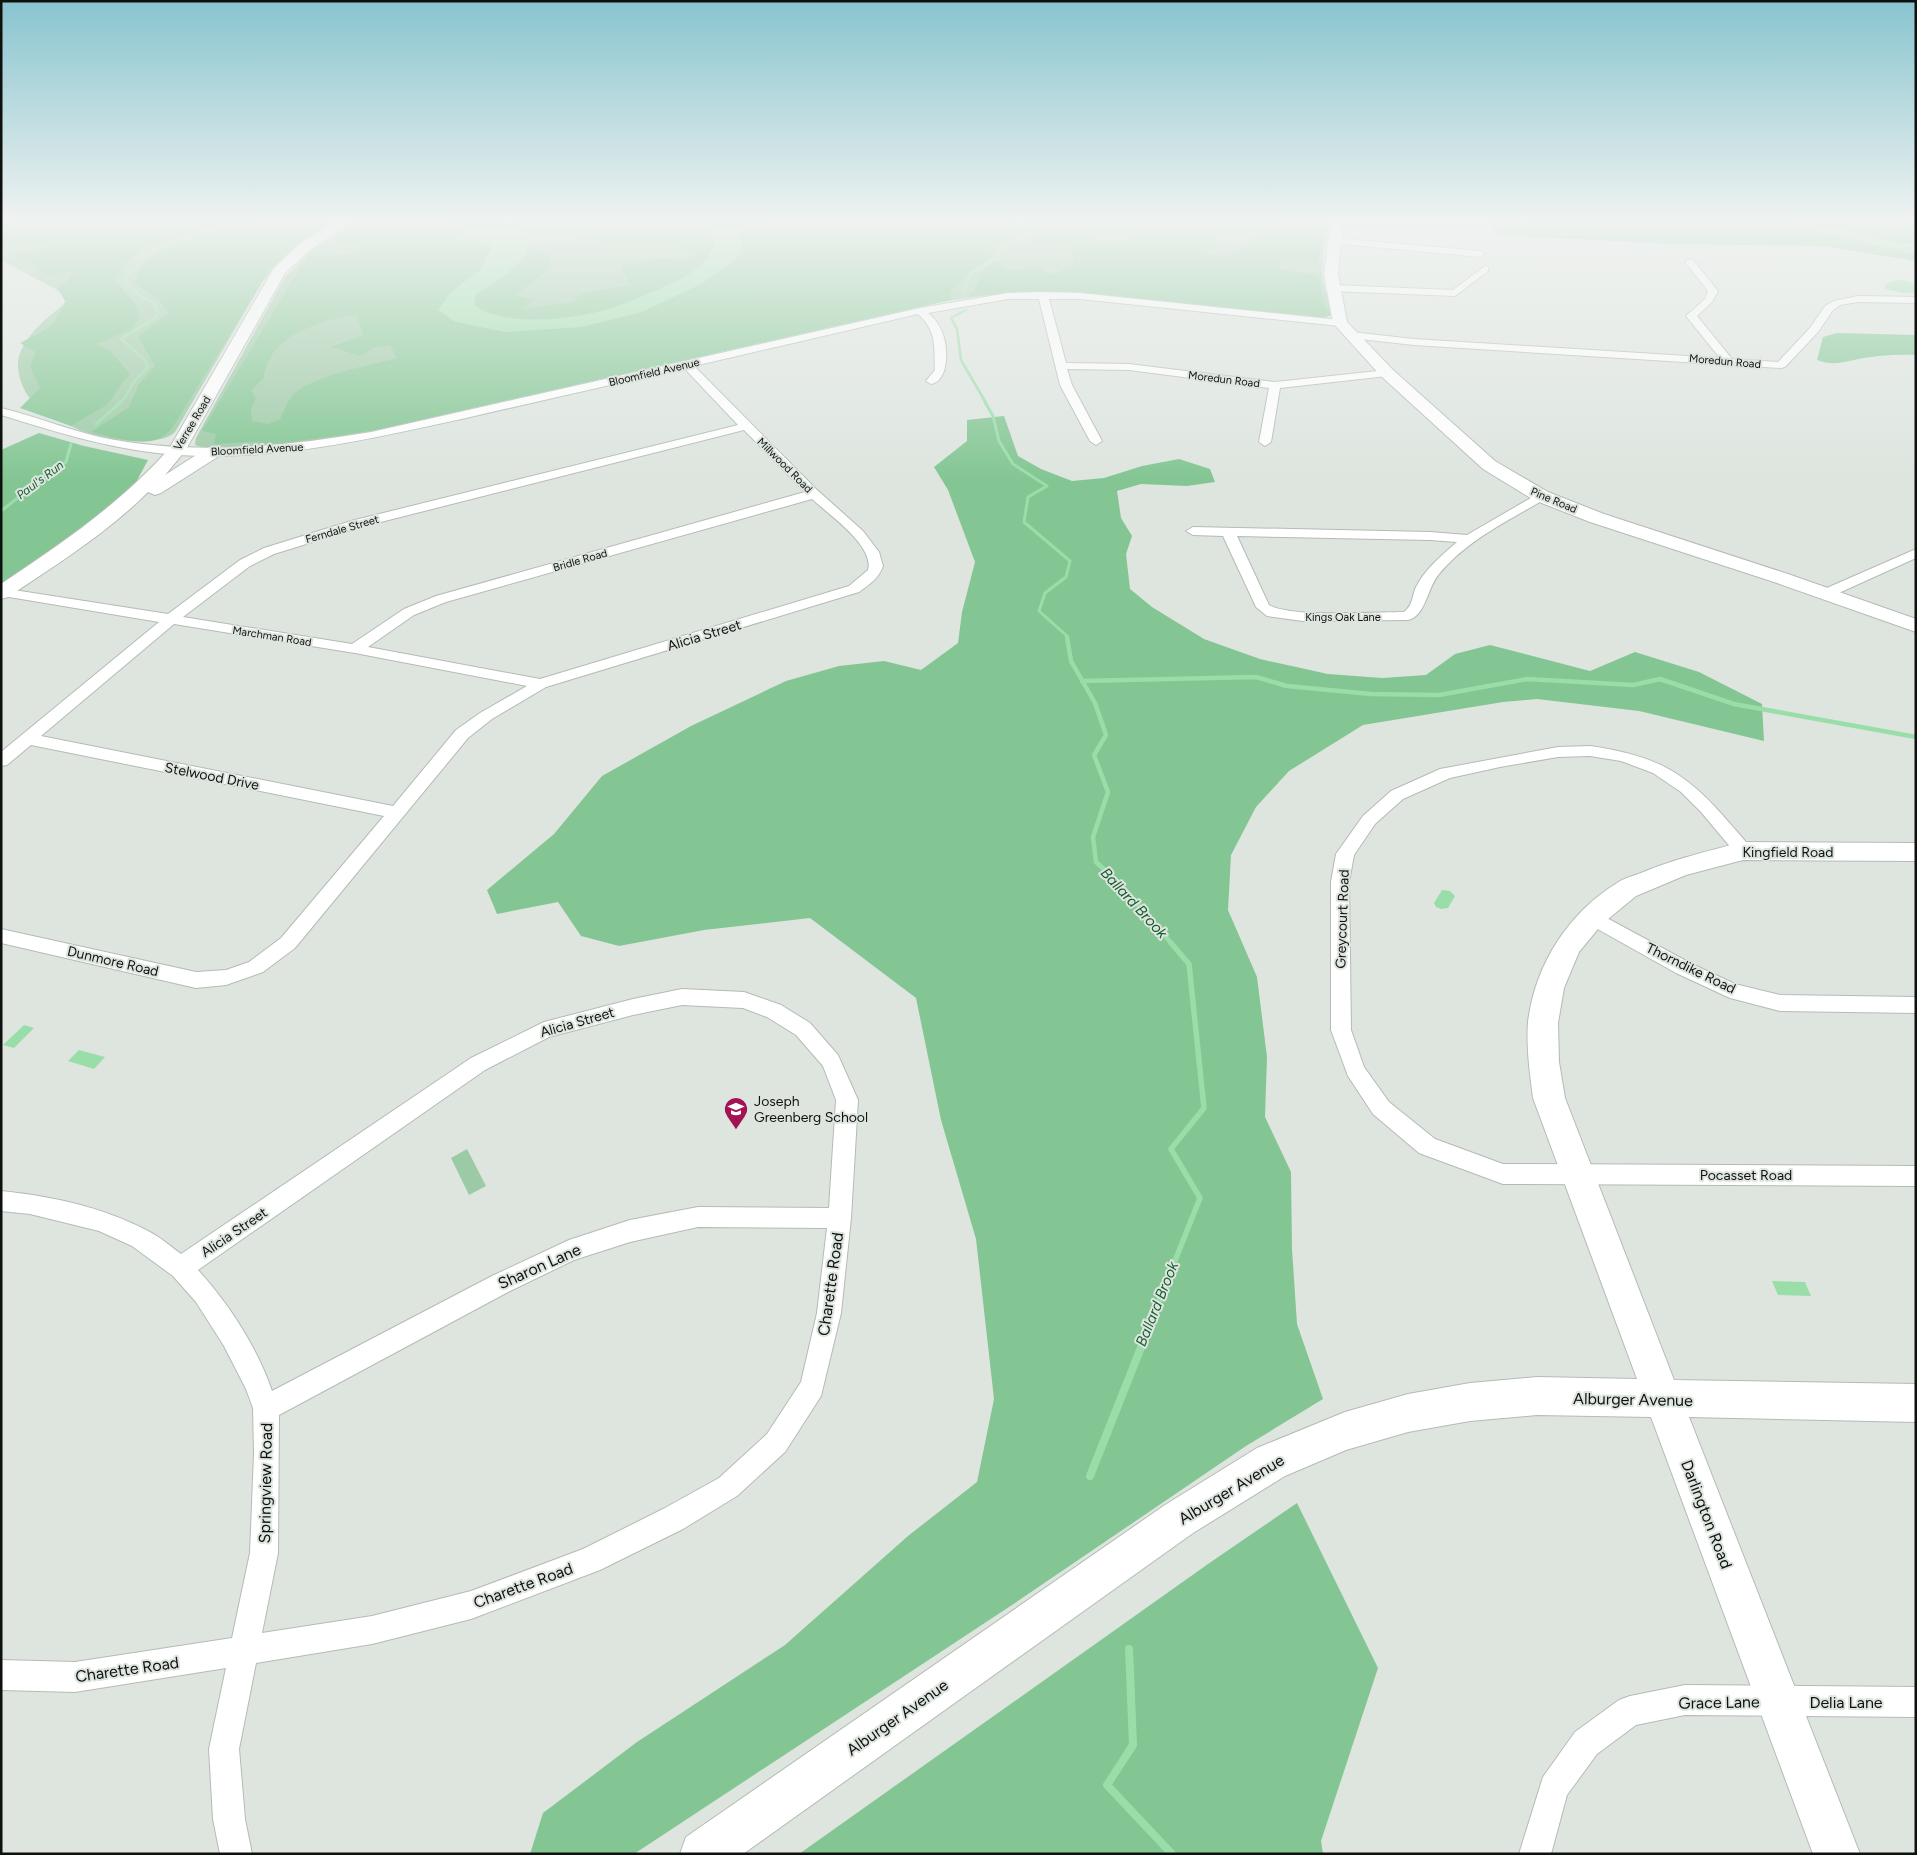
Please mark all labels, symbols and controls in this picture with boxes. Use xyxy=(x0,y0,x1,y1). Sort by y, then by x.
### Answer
street label: Moredun Road xyxy=(1688,352,1761,371)
street label: Bloomfield Avenue xyxy=(608,356,701,389)
street label: Moredun Road xyxy=(1187,369,1261,390)
street label: Verree Road xyxy=(171,394,214,453)
street label: Millwood Road xyxy=(754,435,815,496)
street label: Bloomfield Avenue xyxy=(210,441,304,458)
water label: Paul's Run xyxy=(14,458,66,502)
street label: Pine Road xyxy=(1529,485,1579,516)
street label: Ferndale Street xyxy=(304,513,380,546)
street label: Bridle Road xyxy=(551,547,609,574)
street label: Kings Oak Lane xyxy=(1305,611,1381,624)
street label: Alicia Street xyxy=(665,616,743,655)
street label: Marchman Road xyxy=(231,624,312,649)
street label: Stelwood Drive xyxy=(163,759,261,794)
street label: Kingfield Road xyxy=(1743,844,1833,861)
water label: Ballard Brook xyxy=(1097,864,1172,943)
street label: Greycourt Road xyxy=(1332,869,1353,969)
street label: Thorndike Road xyxy=(1643,939,1738,997)
street label: Dunmore Road xyxy=(65,943,160,980)
street label: Alicia Street xyxy=(538,1004,616,1041)
place label: Joseph Greenberg School xyxy=(754,1093,868,1126)
school or university icon: Joseph Greenberg School xyxy=(723,1096,749,1130)
street label: Pocasset Road xyxy=(1700,1167,1792,1184)
street label: Alicia Street xyxy=(198,1204,271,1261)
street label: Charette Road xyxy=(814,1231,847,1337)
street label: Sharon Lane xyxy=(495,1240,584,1293)
water label: Ballard Brook xyxy=(1132,1258,1182,1349)
street label: Alburger Avenue xyxy=(1573,1389,1693,1410)
street label: Springview Road xyxy=(255,1423,276,1543)
street label: Alburger Avenue xyxy=(1175,1450,1288,1528)
street label: Darlington Road xyxy=(1677,1457,1736,1571)
street label: Charette Road xyxy=(471,1559,575,1612)
street label: Charette Road xyxy=(74,1653,180,1686)
street label: Alburger Avenue xyxy=(843,1675,952,1760)
street label: Grace Lane xyxy=(1678,1692,1760,1713)
street label: Delia Lane xyxy=(1809,1693,1883,1712)

